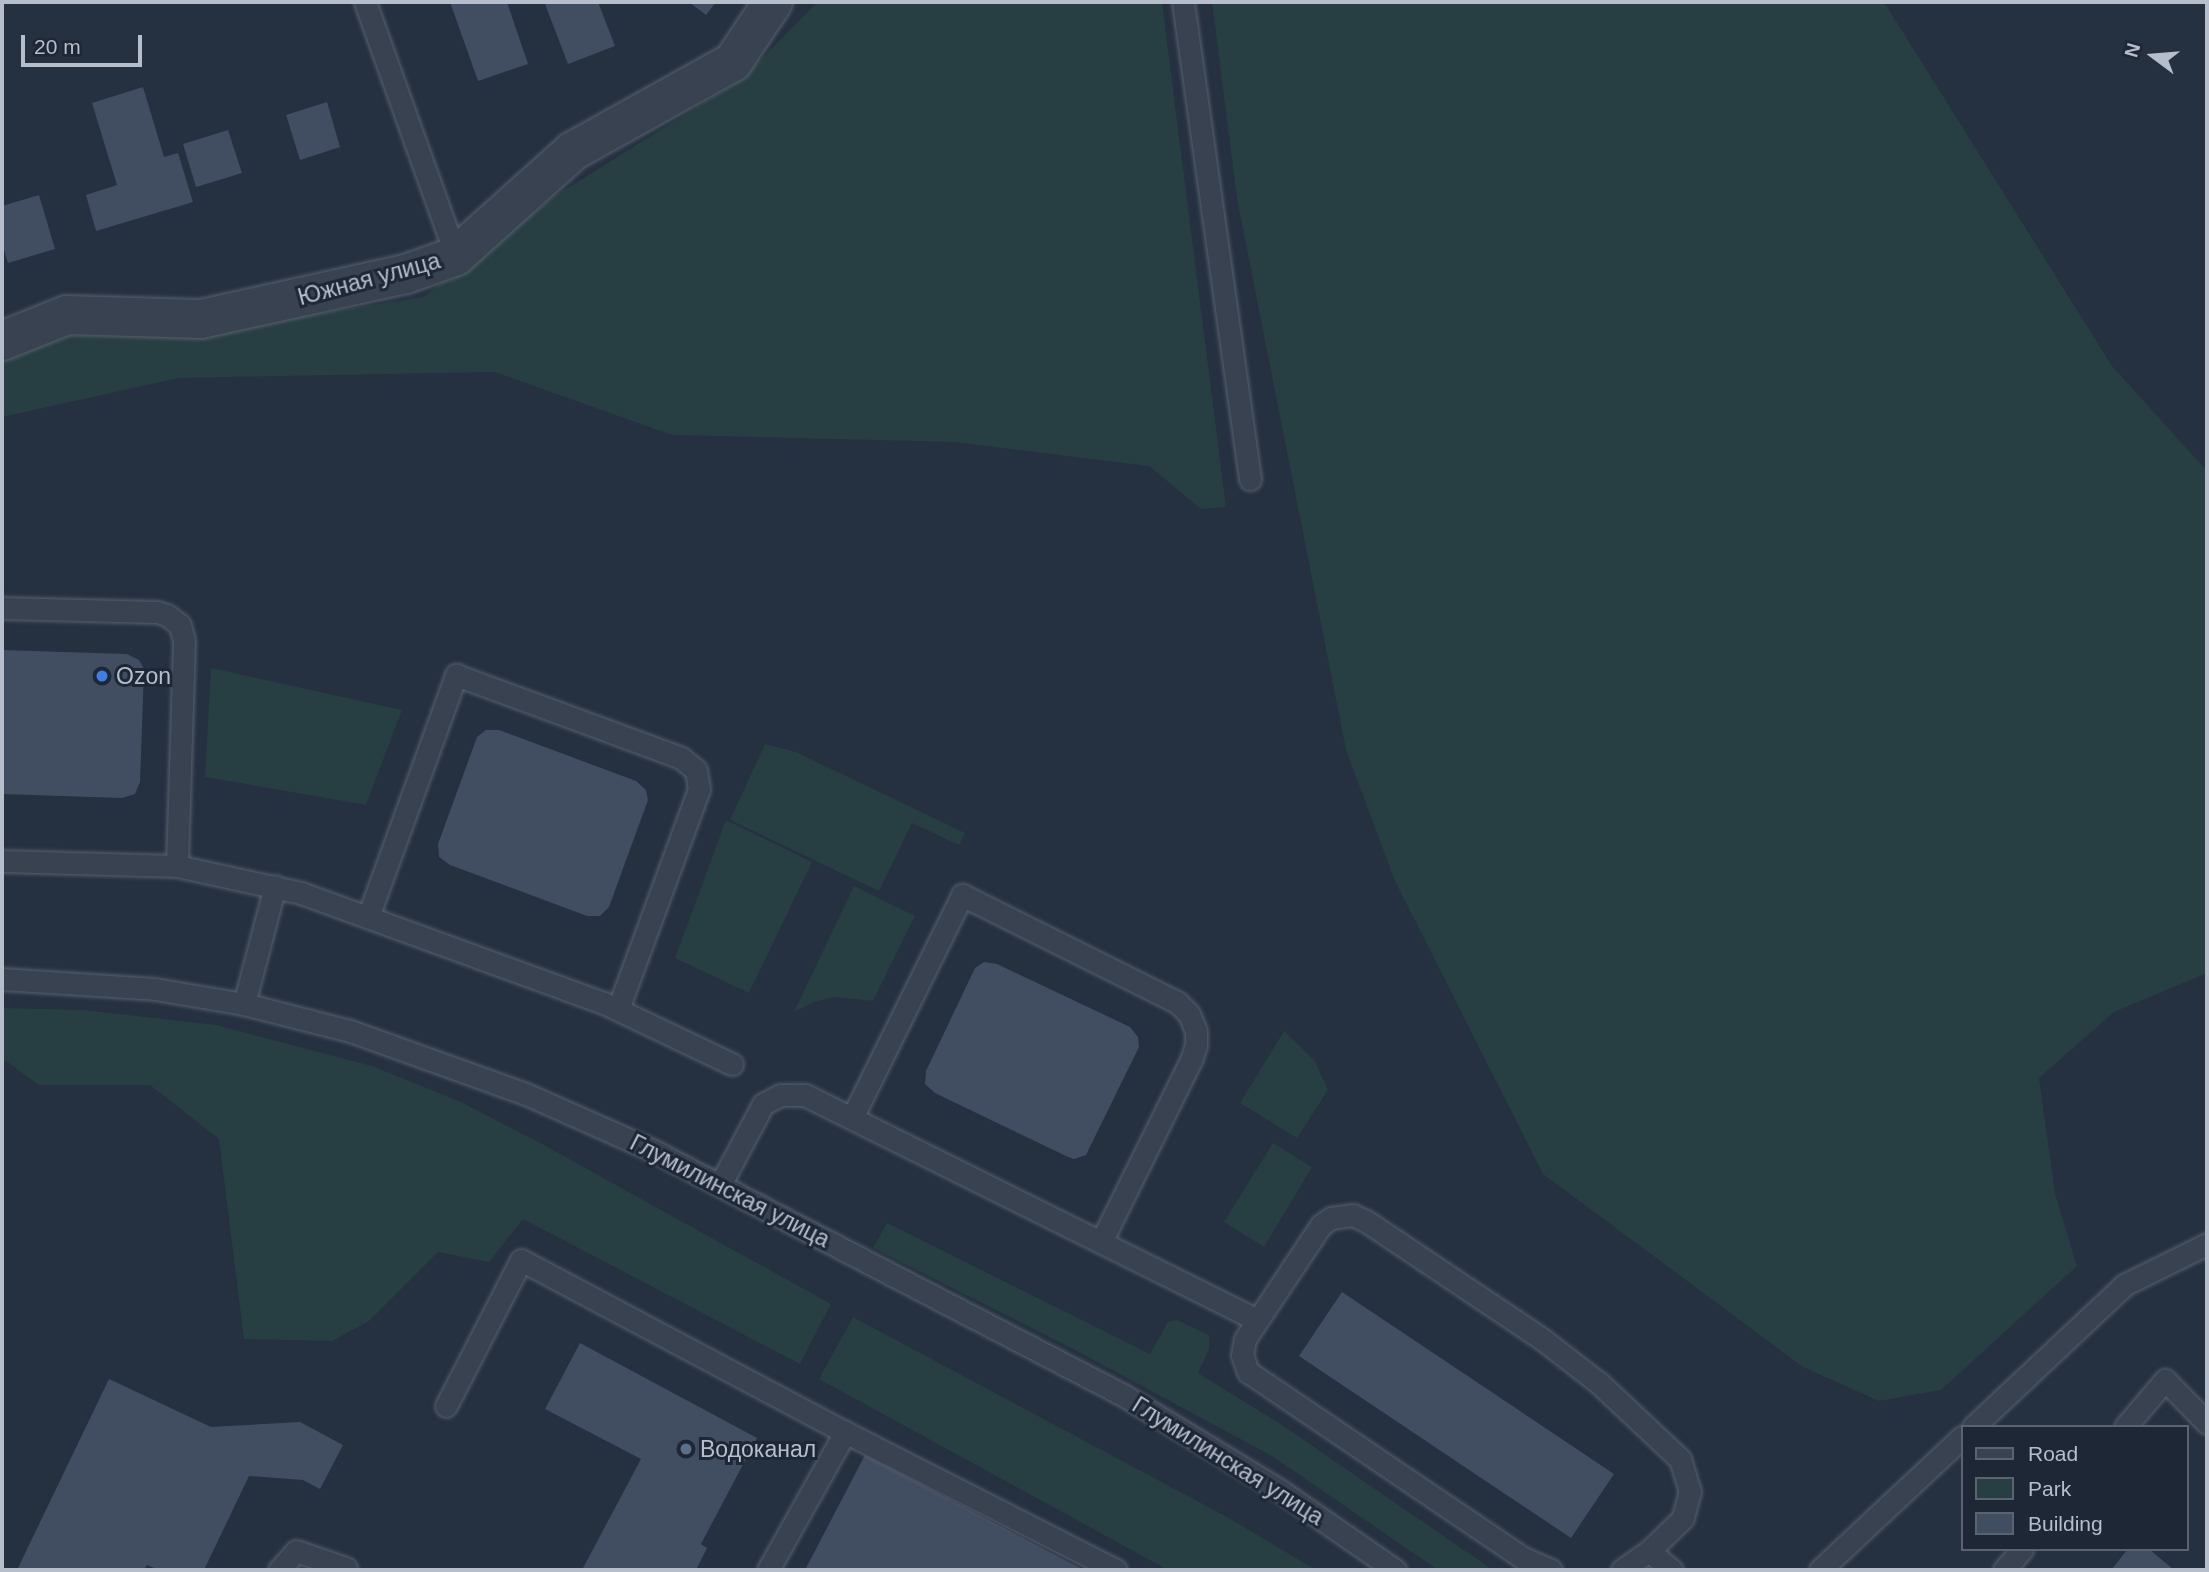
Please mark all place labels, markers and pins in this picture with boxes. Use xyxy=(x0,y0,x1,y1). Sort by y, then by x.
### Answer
place label: Ozon xyxy=(116,662,171,690)
marker: Ozon xyxy=(94,668,110,684)
place label: Водоканал xyxy=(700,1435,816,1463)
marker: Водоканал xyxy=(678,1441,694,1457)

